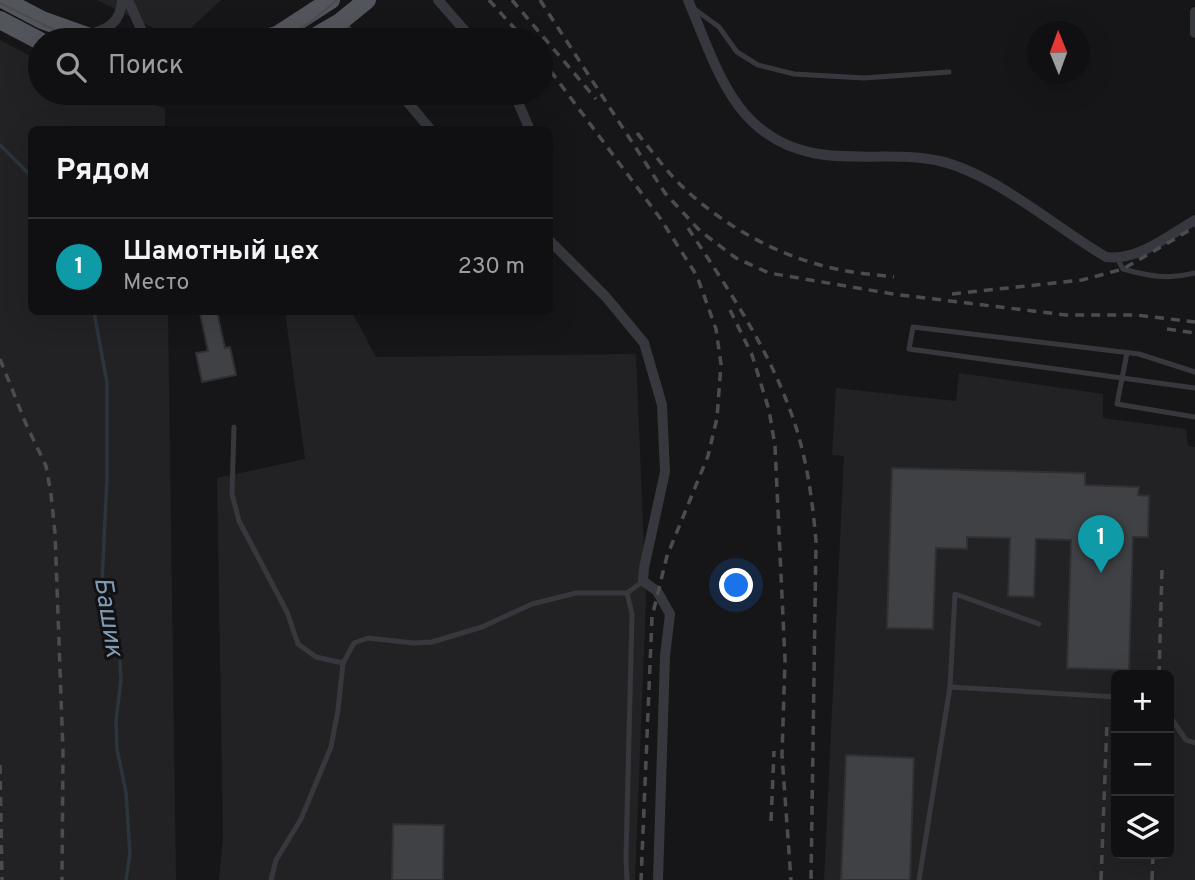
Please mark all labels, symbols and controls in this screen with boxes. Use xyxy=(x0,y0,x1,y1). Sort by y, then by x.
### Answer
north arrow xyxy=(1027,21,1090,84)
search box xyxy=(28,28,553,105)
icon: search xyxy=(52,48,90,86)
text: Поиск xyxy=(108,50,184,83)
text: Рядом xyxy=(56,153,150,190)
text: Шамотный цех xyxy=(123,236,319,269)
text: 1 xyxy=(74,253,84,282)
text: 230 m xyxy=(458,253,525,282)
text: Место xyxy=(123,269,189,298)
pin: 1 xyxy=(1078,515,1124,573)
your location xyxy=(719,568,753,602)
water label: Башик xyxy=(85,575,130,661)
map controls xyxy=(1111,670,1174,859)
button: + xyxy=(1111,670,1174,733)
button: − xyxy=(1111,733,1174,796)
button: layers xyxy=(1111,796,1174,859)

